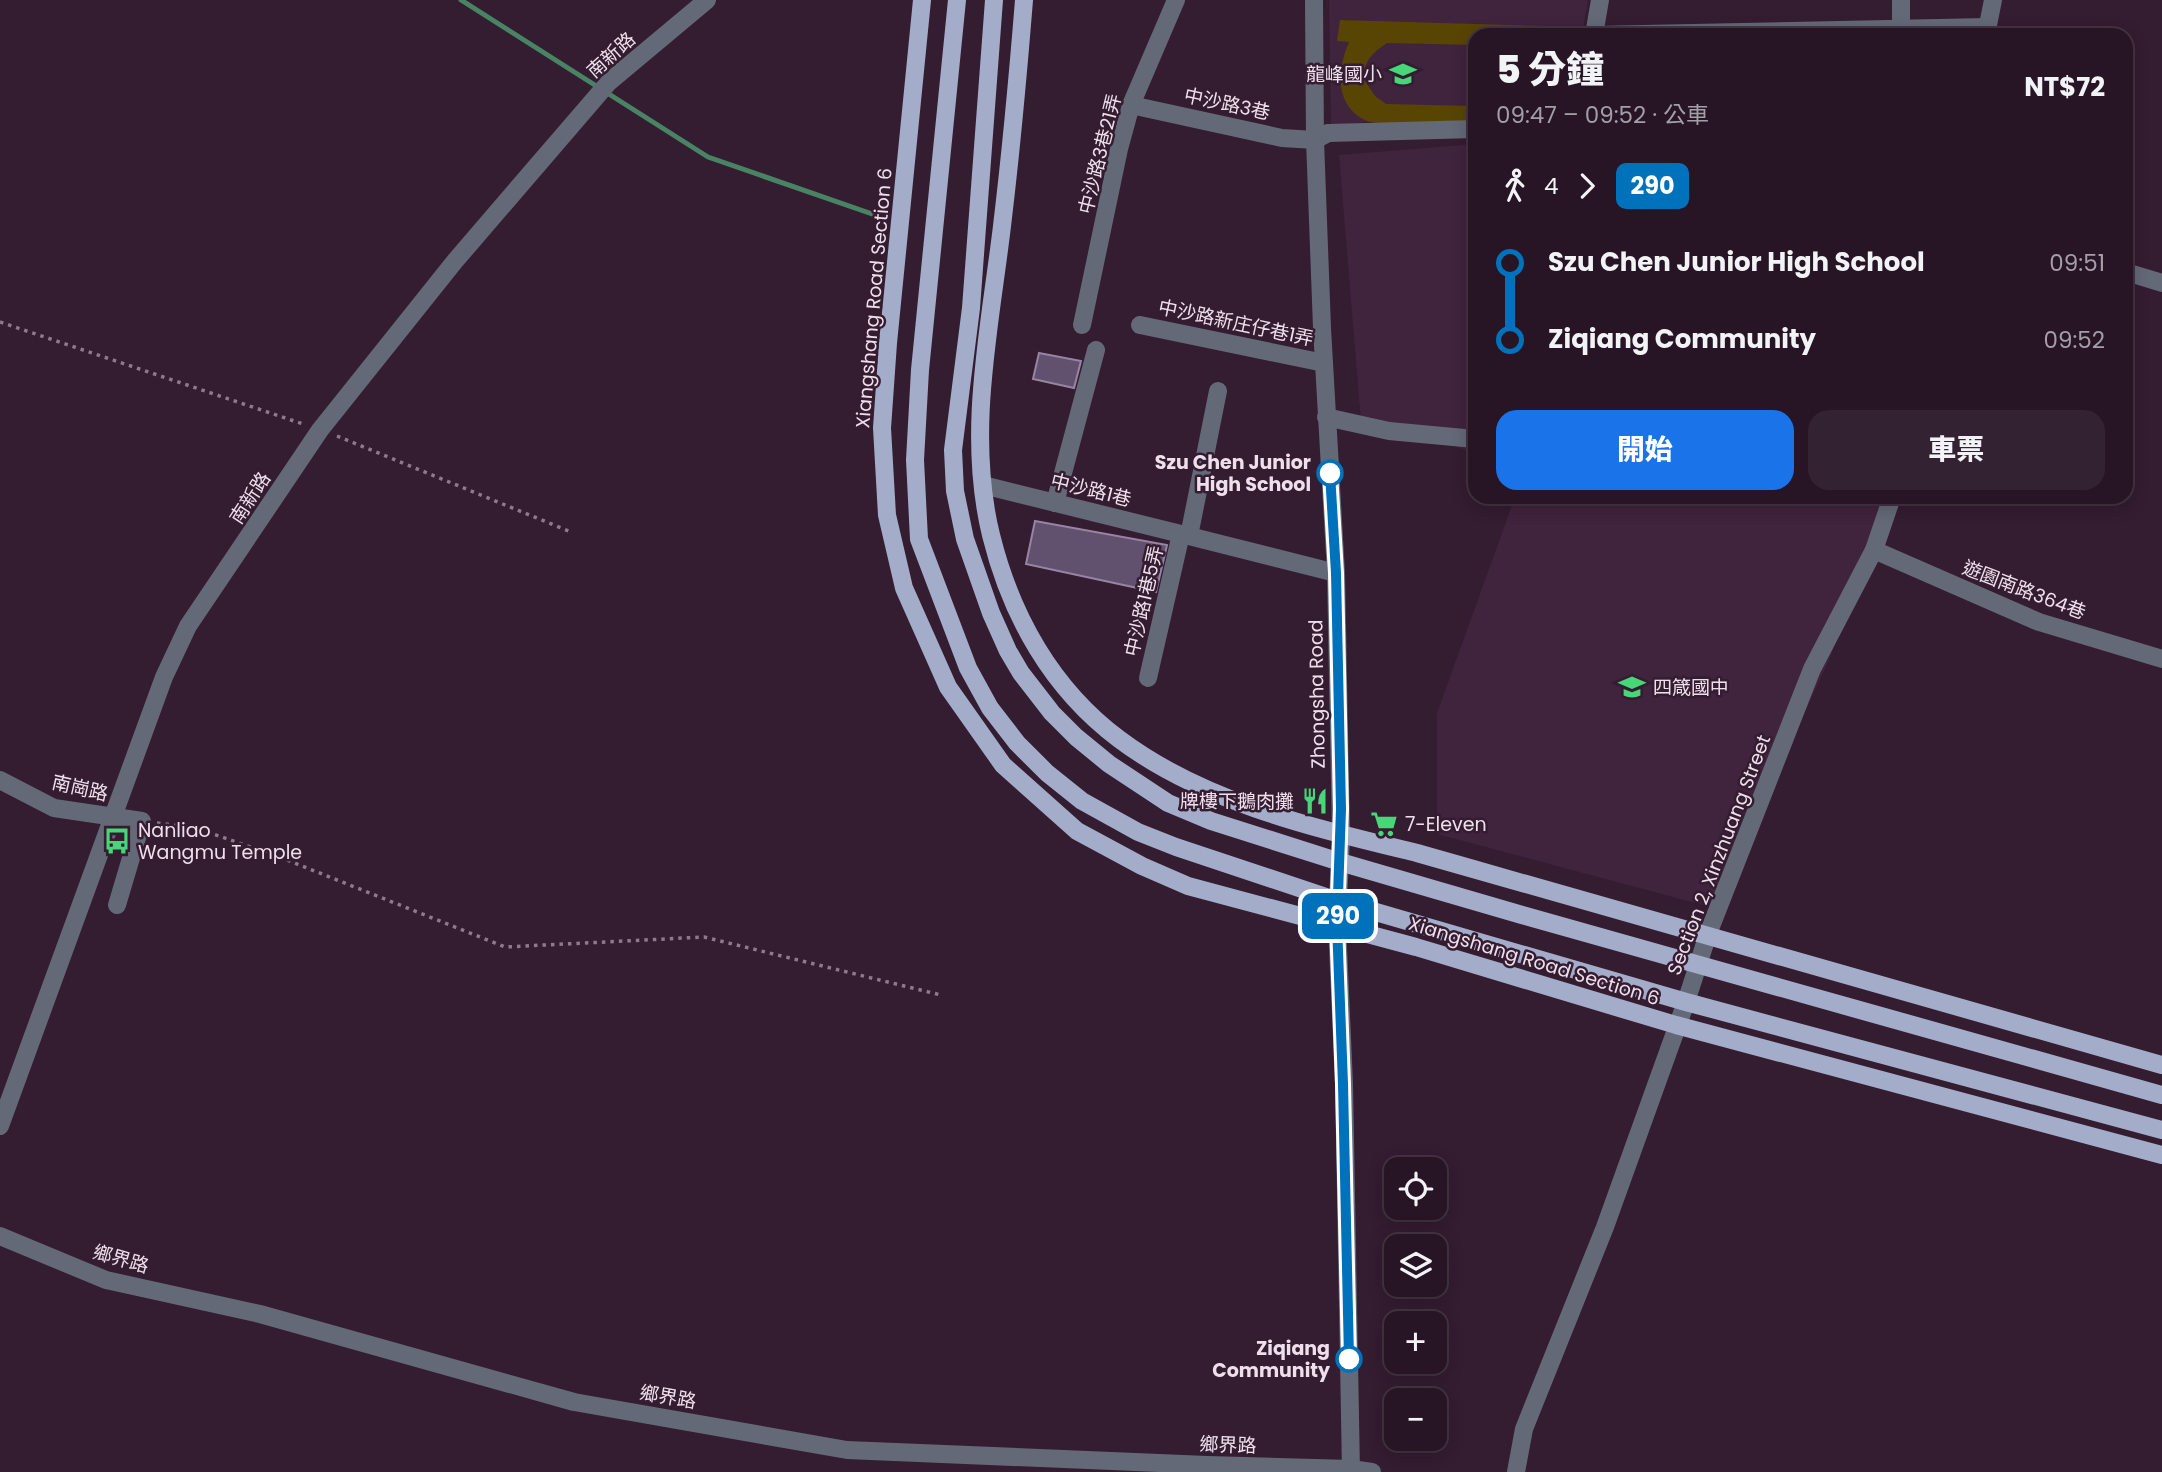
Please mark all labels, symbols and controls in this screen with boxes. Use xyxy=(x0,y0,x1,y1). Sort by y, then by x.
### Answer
street label: 南新路 xyxy=(581,26,641,84)
text: 5 分鐘 xyxy=(1496,43,1604,96)
school or university icon: 龍峰國小 xyxy=(1388,59,1418,89)
place label: 龍峰國小 xyxy=(1306,61,1382,88)
text: NT$72 xyxy=(2024,69,2105,105)
street label: 中沙路3巷 xyxy=(1182,82,1272,126)
street label: 中沙路3巷21弄 xyxy=(1072,91,1128,217)
text: 09:47 – 09:52 · 公車 xyxy=(1496,99,1709,131)
street label: Xiangshang Road Section 6 xyxy=(849,167,899,429)
icon: walk xyxy=(1496,167,1534,205)
icon: forward xyxy=(1568,167,1606,205)
text: 290 xyxy=(1630,169,1675,202)
text: 4 xyxy=(1544,170,1558,202)
text: Szu Chen Junior High School xyxy=(1548,244,1925,280)
text: 09:51 xyxy=(2049,247,2105,279)
street label: 中沙路新庄仔巷1弄 xyxy=(1156,293,1316,353)
text: Ziqiang Community xyxy=(1548,321,1816,357)
text: 09:52 xyxy=(2043,324,2105,356)
button: 開始 xyxy=(1496,410,1794,490)
button: 車票 xyxy=(1808,410,2105,490)
place label: Szu Chen Junior High School xyxy=(1155,449,1311,498)
marker: Szu Chen Junior High School xyxy=(1317,460,1343,486)
street label: 南新路 xyxy=(223,467,277,529)
street label: 中沙路1巷 xyxy=(1048,467,1134,513)
street label: 中沙路1巷5弄 xyxy=(1118,543,1170,659)
street label: 遊園南路364巷 xyxy=(1958,554,2090,626)
street label: Zhongsha Road xyxy=(1302,619,1332,769)
school or university icon: 四箴國中 xyxy=(1617,672,1647,702)
place label: 四箴國中 xyxy=(1653,674,1729,701)
street label: Section 2, Xinzhuang Street xyxy=(1661,731,1777,979)
street label: 南崗路 xyxy=(49,768,111,808)
restaurant icon: 牌樓下鵝肉攤 xyxy=(1300,786,1330,816)
place label: 牌樓下鵝肉攤 xyxy=(1180,788,1294,815)
supermarket icon: 7-Eleven xyxy=(1369,809,1399,839)
place label: 7-Eleven xyxy=(1405,811,1487,838)
place label: Nanliao Wangmu Temple xyxy=(138,817,302,866)
bus stop icon: Nanliao Wangmu Temple xyxy=(102,826,132,856)
line badge: 290 xyxy=(1298,893,1378,939)
text: 290 xyxy=(1316,899,1360,932)
street label: Xiangshang Road Section 6 xyxy=(1405,910,1663,1012)
map controls xyxy=(1384,1157,1447,1451)
button: locate xyxy=(1384,1157,1447,1220)
button: layers xyxy=(1384,1234,1447,1297)
street label: 鄉界路 xyxy=(90,1238,152,1280)
button: + xyxy=(1384,1311,1447,1374)
place label: Ziqiang Community xyxy=(1212,1335,1331,1384)
marker: Ziqiang Community xyxy=(1336,1346,1362,1372)
street label: 鄉界路 xyxy=(638,1379,698,1415)
button: − xyxy=(1384,1388,1447,1451)
street label: 鄉界路 xyxy=(1199,1431,1257,1459)

